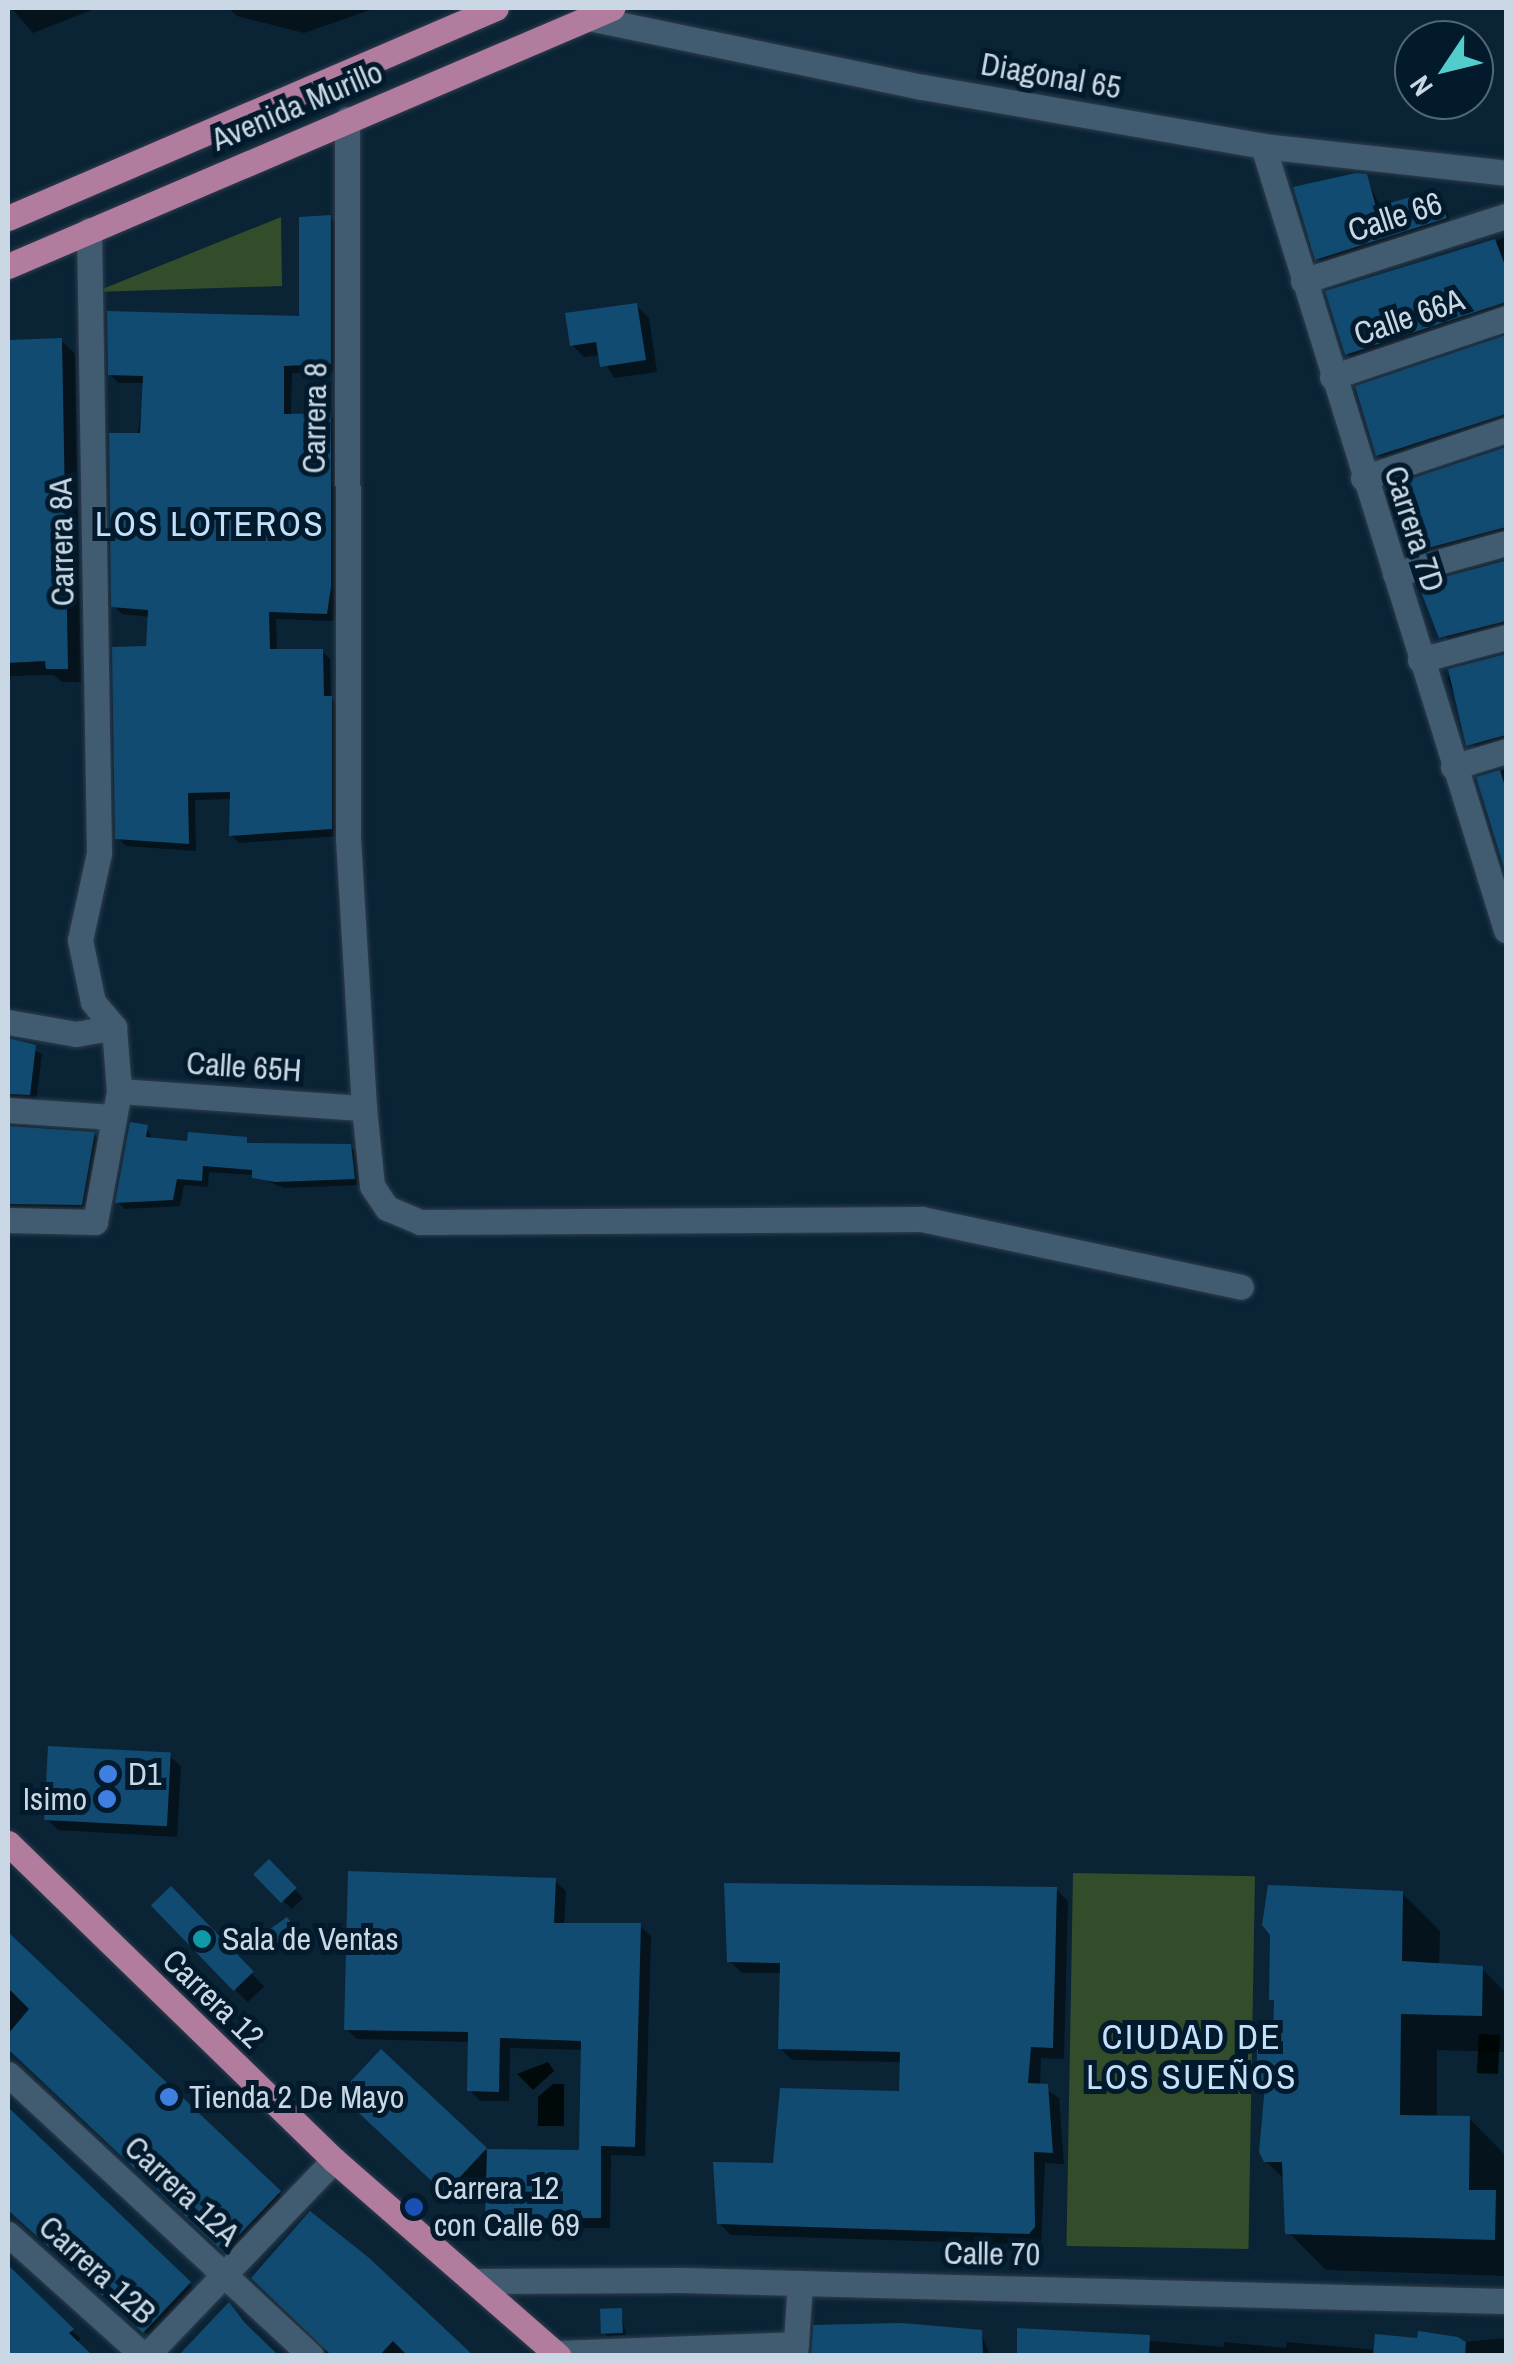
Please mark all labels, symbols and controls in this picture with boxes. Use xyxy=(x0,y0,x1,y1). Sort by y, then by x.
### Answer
north arrow xyxy=(1394,20,1494,120)
street label: Diagonal 65 xyxy=(978,45,1124,107)
street label: Avenida Murillo xyxy=(206,53,388,159)
text: N xyxy=(1401,68,1441,104)
street label: Calle 66 xyxy=(1343,184,1447,250)
street label: Calle 66A xyxy=(1349,280,1469,354)
street label: Carrera 8 xyxy=(295,362,335,474)
street label: Carrera 7D xyxy=(1376,461,1452,597)
street label: Carrera 8A xyxy=(42,478,82,606)
district label: LOS LOTEROS xyxy=(95,503,325,545)
street label: Calle 65H xyxy=(185,1044,303,1090)
place label: D1 xyxy=(128,1755,162,1793)
marker: D1 xyxy=(97,1763,119,1785)
place label: Isimo xyxy=(23,1780,87,1818)
marker: Isimo xyxy=(96,1788,118,1810)
place label: Sala de Ventas xyxy=(222,1920,399,1958)
marker: Sala de Ventas xyxy=(191,1928,213,1950)
street label: Carrera 12 xyxy=(155,1942,271,2056)
district label: CIUDAD DE LOS SUEÑOS xyxy=(1086,2016,1298,2098)
place label: Tienda 2 De Mayo xyxy=(189,2078,404,2116)
marker: Tienda 2 De Mayo xyxy=(158,2086,180,2108)
street label: Carrera 12A xyxy=(117,2128,247,2254)
place label: Carrera 12 con Calle 69 xyxy=(434,2170,580,2245)
marker: Carrera 12 con Calle 69 xyxy=(403,2196,425,2218)
street label: Carrera 12B xyxy=(31,2208,163,2332)
street label: Calle 70 xyxy=(944,2234,1040,2274)

